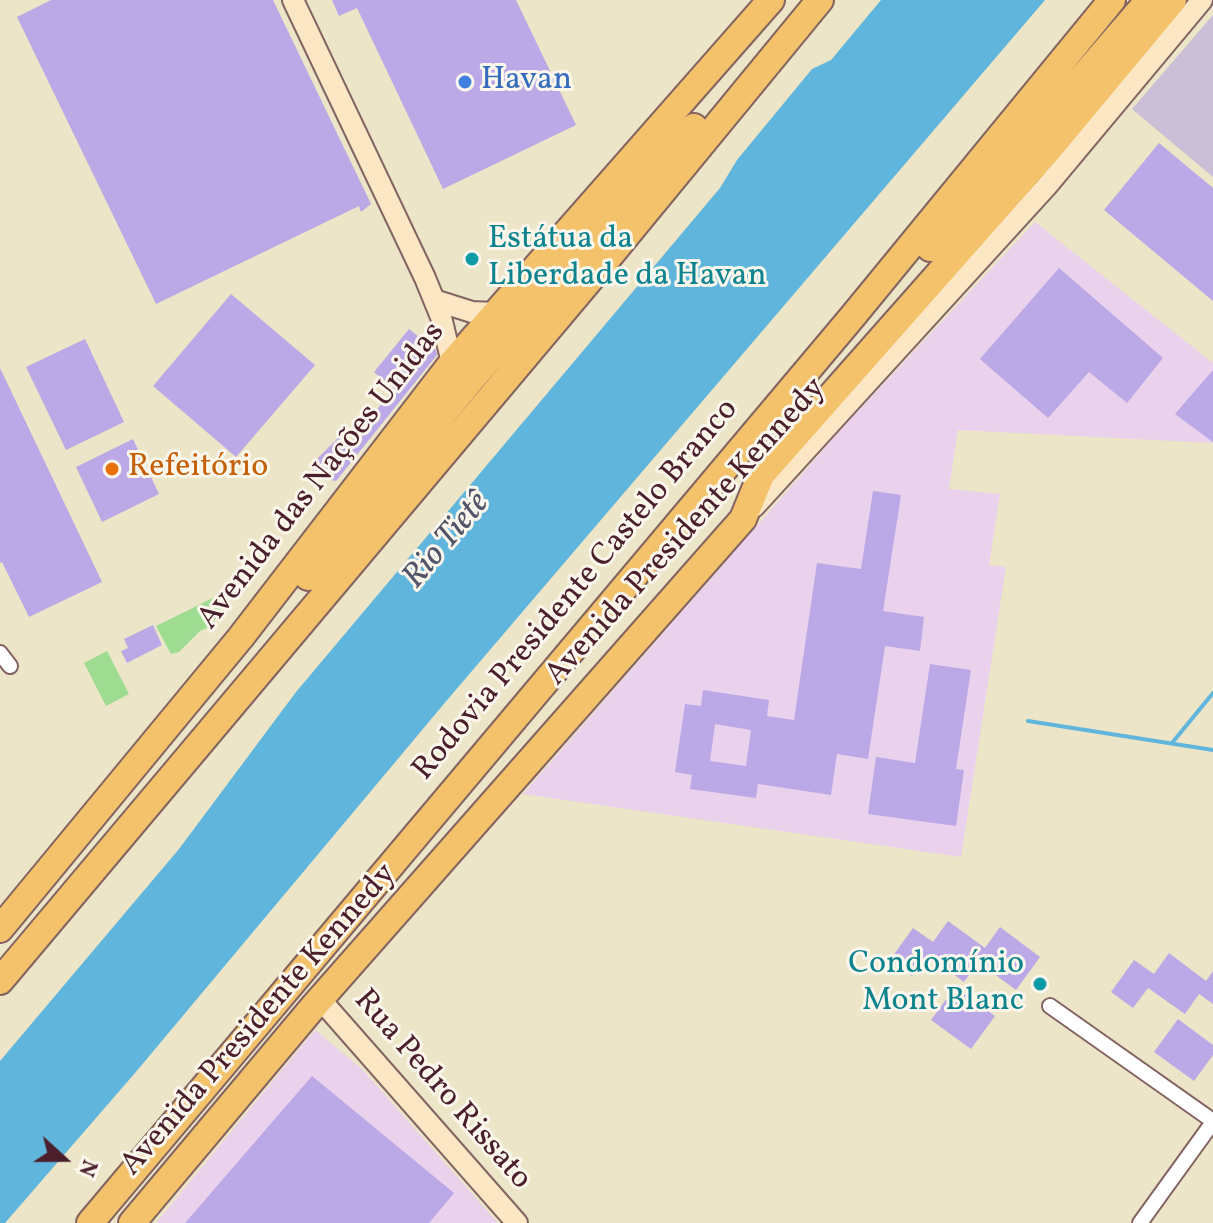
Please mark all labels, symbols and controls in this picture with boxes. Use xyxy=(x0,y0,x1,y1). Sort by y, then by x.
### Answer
place label: Havan xyxy=(481,63,572,101)
marker: Havan xyxy=(456,73,474,91)
place label: Estátua da Liberdade da Havan xyxy=(488,222,767,297)
marker: Estátua da Liberdade da Havan xyxy=(463,250,481,268)
street label: Avenida das Nações Unidas xyxy=(191,316,455,638)
street label: Avenida Presidente Kennedy xyxy=(539,371,835,695)
street label: Rodovia Presidente Castelo Branco xyxy=(406,392,748,790)
place label: Refeitório xyxy=(128,450,268,488)
marker: Refeitório xyxy=(103,460,121,478)
water label: Rio Tietê xyxy=(396,485,500,599)
street label: Avenida Presidente Kennedy xyxy=(114,857,406,1185)
place label: Condomínio Mont Blanc xyxy=(848,947,1024,1022)
marker: Condomínio Mont Blanc xyxy=(1031,975,1049,993)
street label: Rua Pedro Rissato xyxy=(344,983,538,1199)
north arrow xyxy=(24,1119,104,1199)
text: N xyxy=(70,1155,104,1181)

